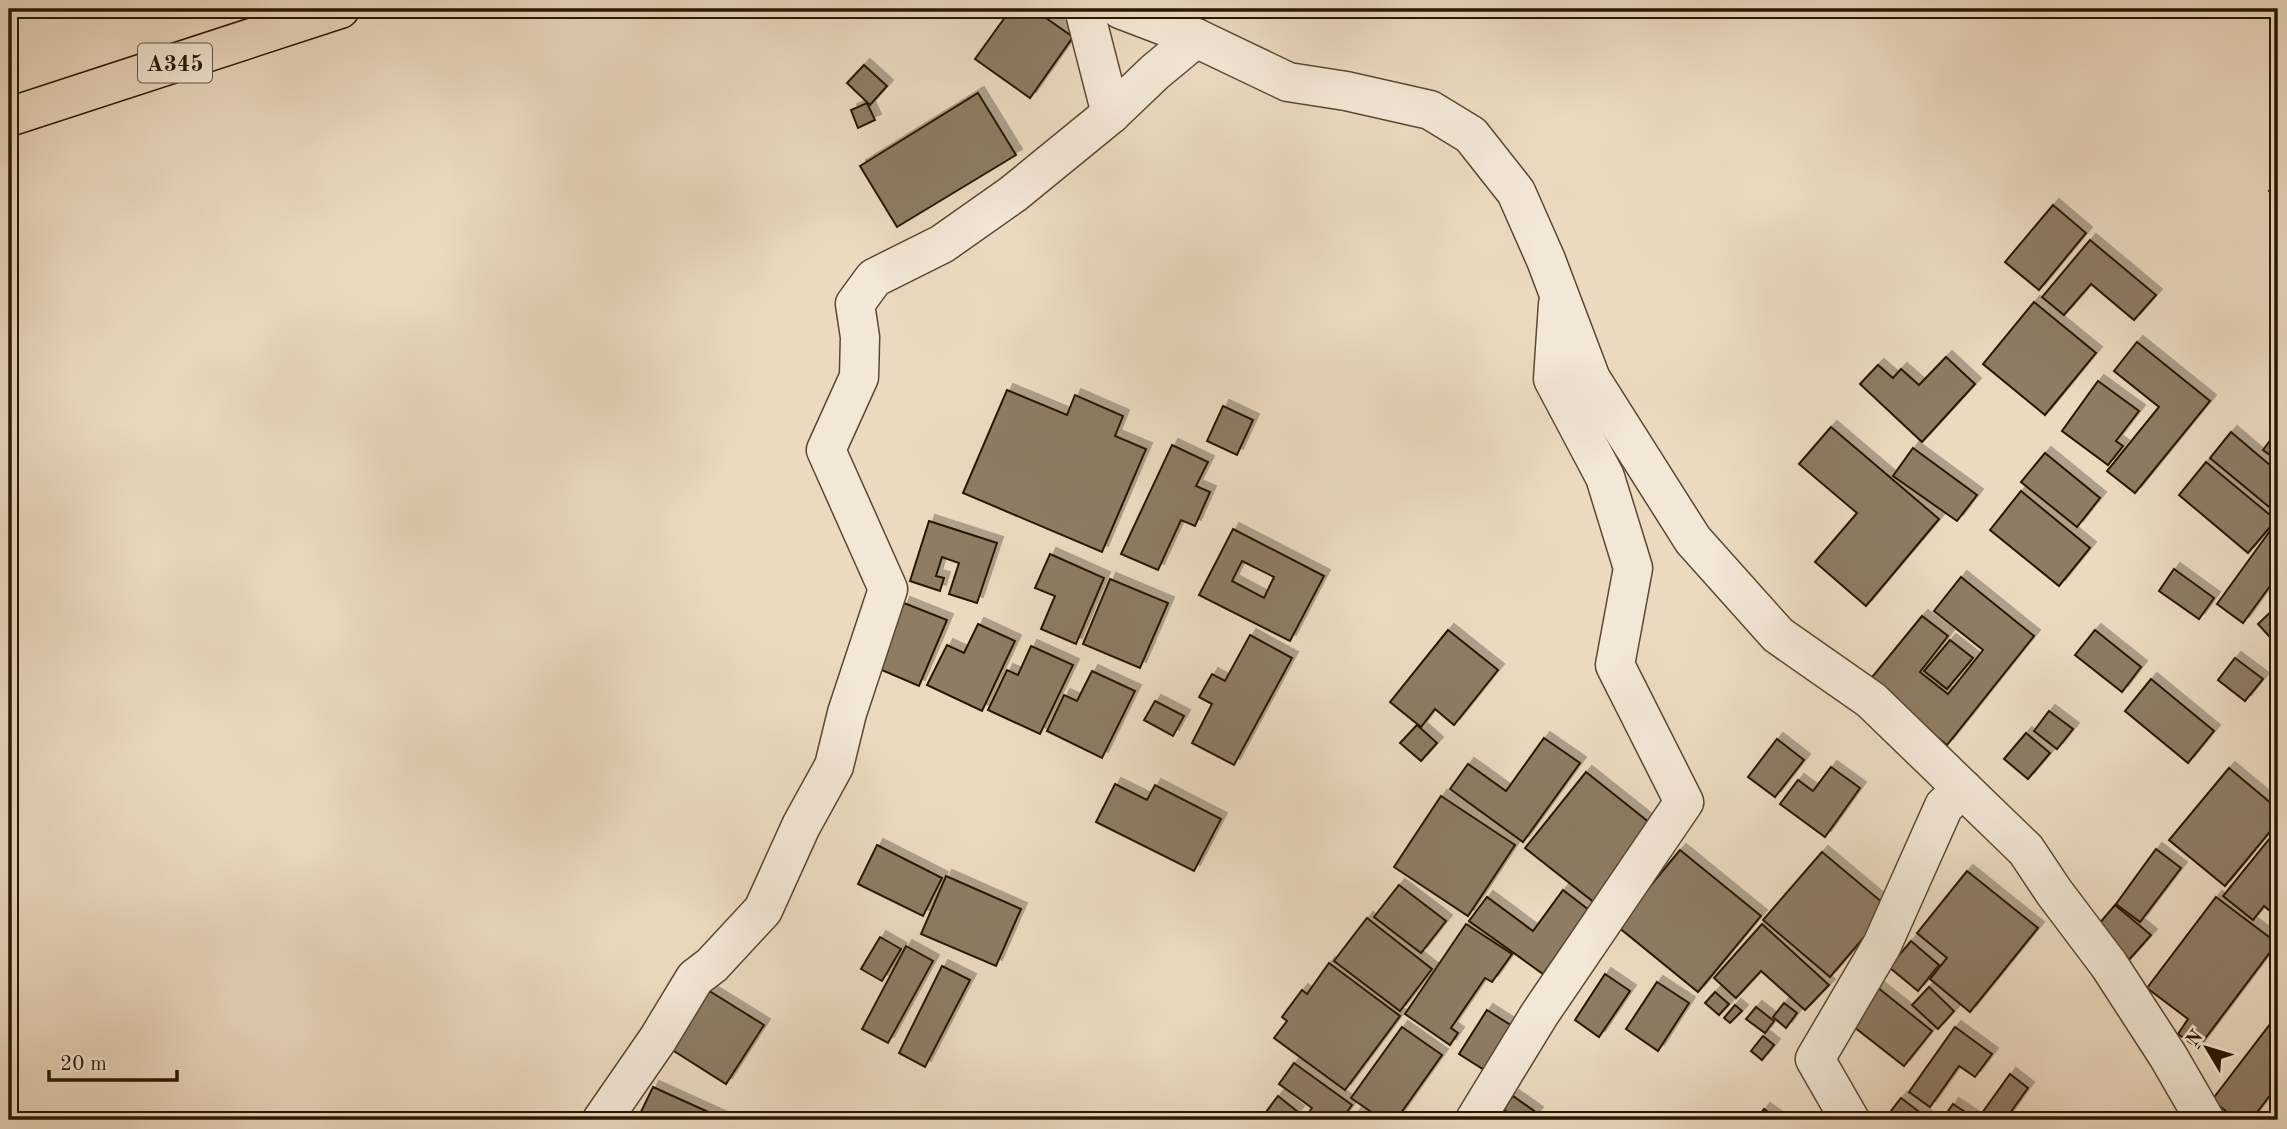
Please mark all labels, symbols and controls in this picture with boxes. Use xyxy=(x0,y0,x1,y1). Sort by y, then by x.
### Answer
road number: A345 xyxy=(138,44,212,82)
north arrow xyxy=(2172,1014,2242,1084)
text: N xyxy=(2184,1027,2208,1051)
scale bar xyxy=(49,1038,177,1082)
text: 20 m xyxy=(60,1054,107,1075)

